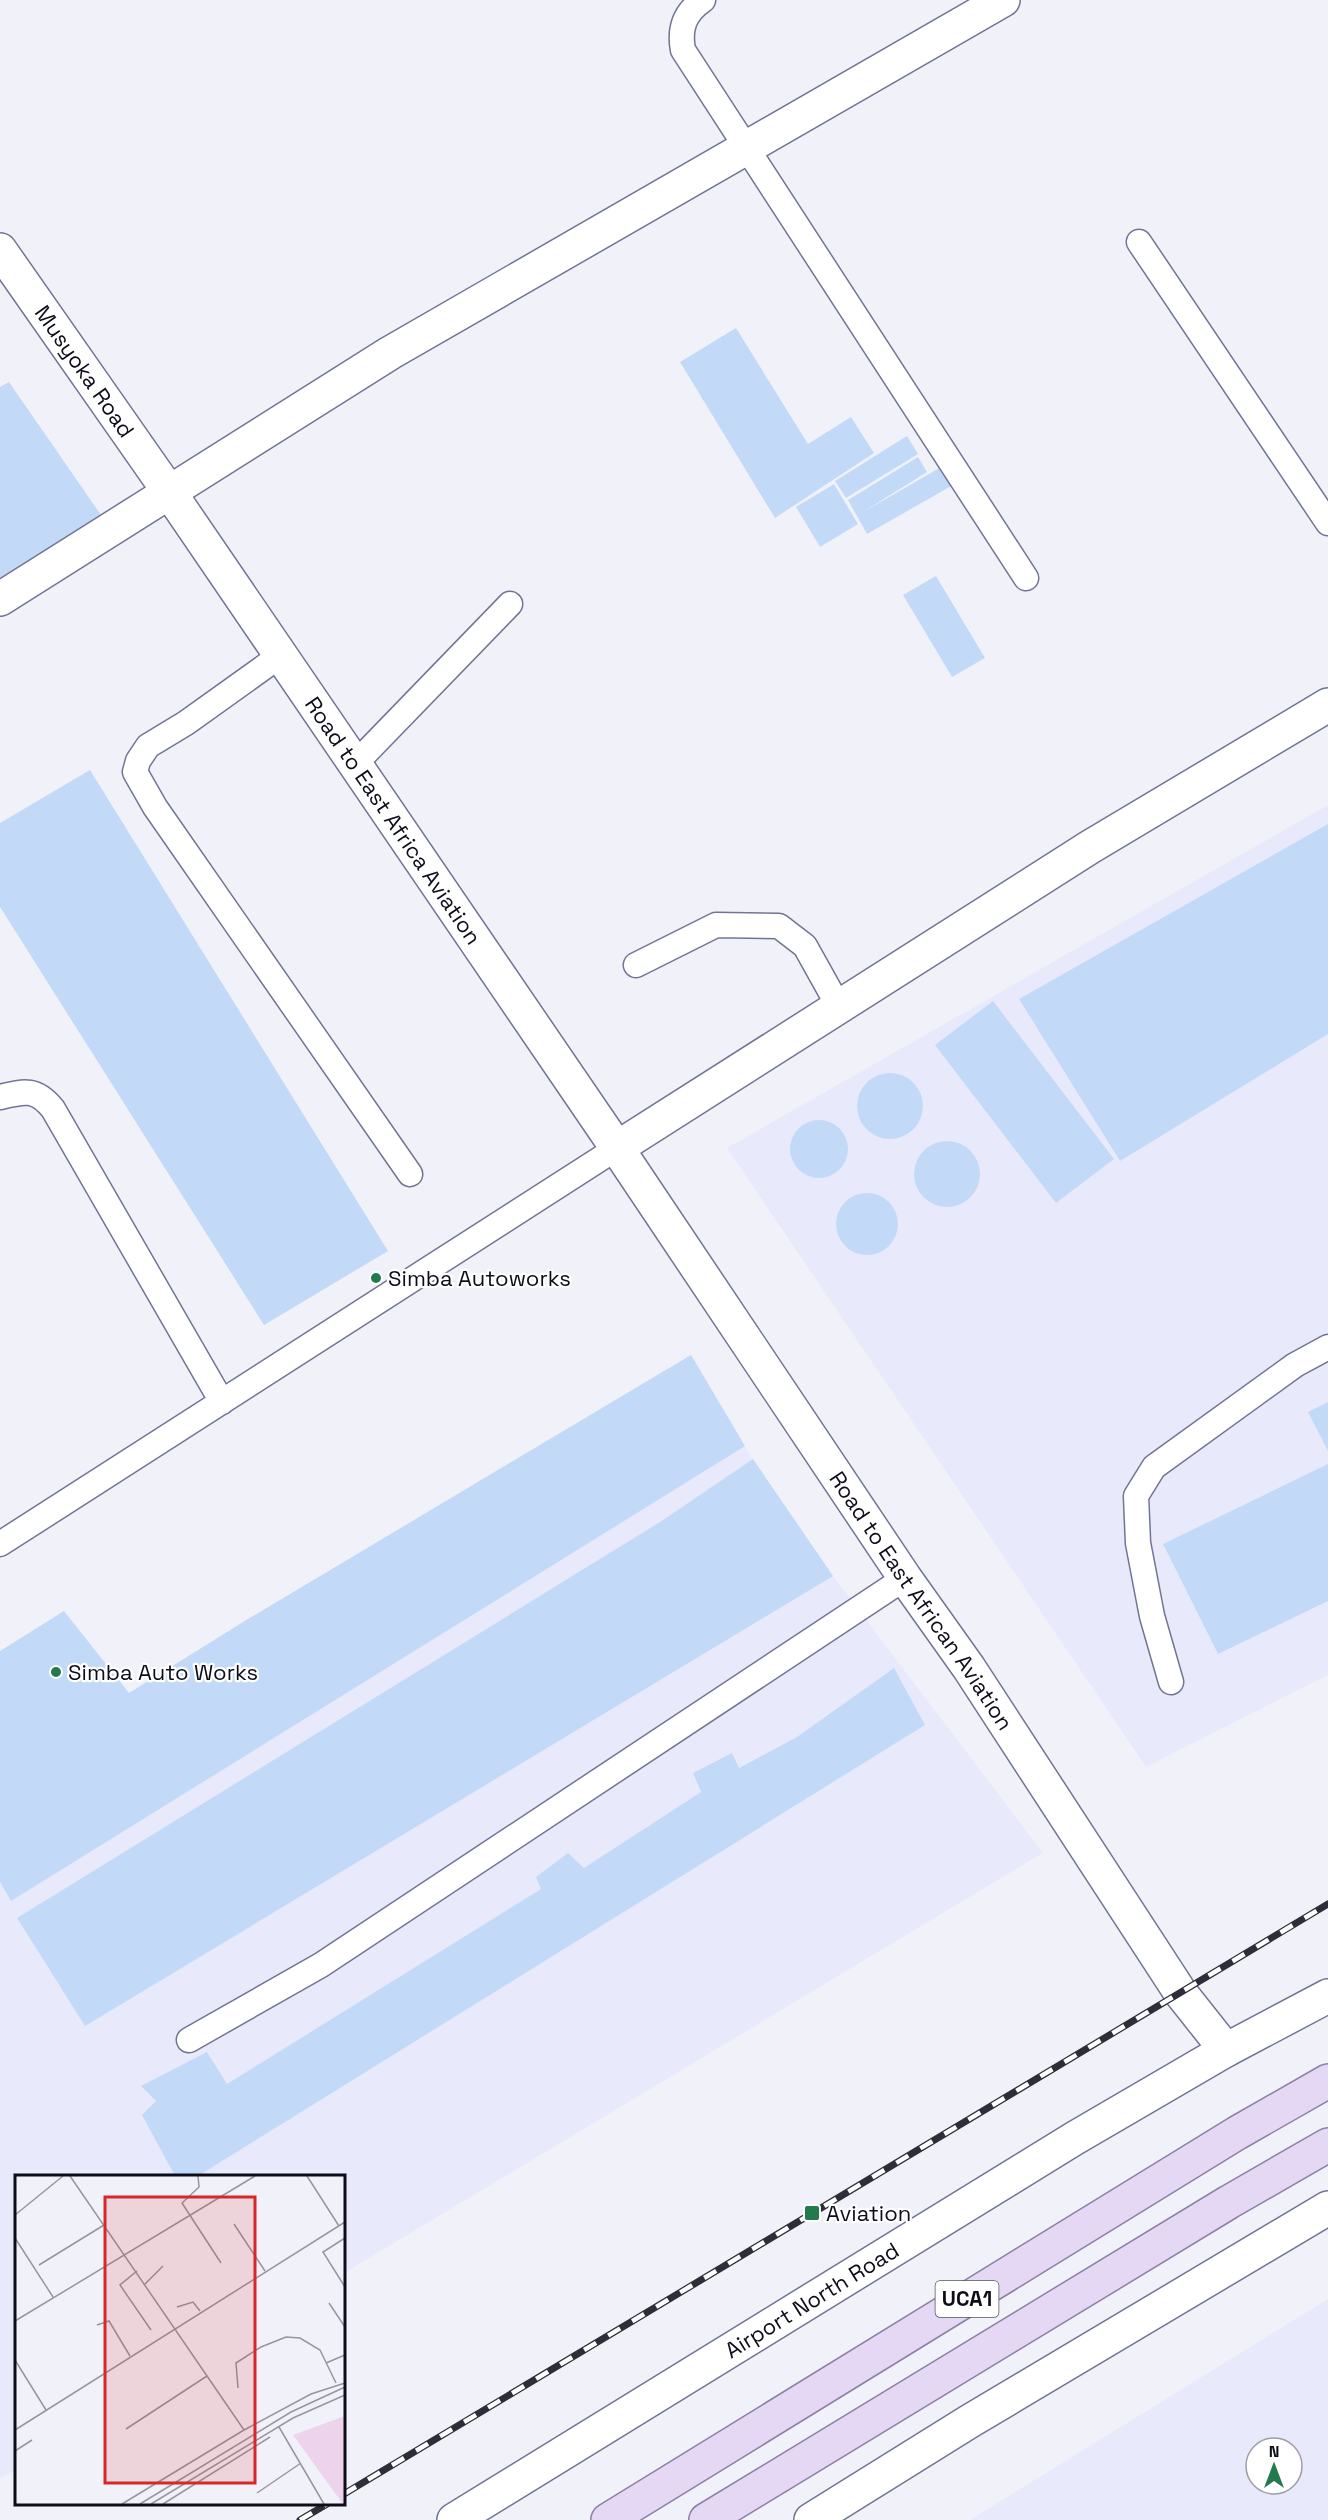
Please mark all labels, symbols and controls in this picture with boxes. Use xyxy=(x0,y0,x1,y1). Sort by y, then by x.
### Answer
street label: Musyoka Road xyxy=(29,300,141,443)
street label: Road to East Africa Aviation xyxy=(299,691,488,950)
place label: Simba Autoworks xyxy=(388,1264,571,1292)
marker: Simba Autoworks xyxy=(369,1271,383,1285)
street label: Road to East African Aviation xyxy=(823,1466,1020,1735)
place label: Simba Auto Works xyxy=(68,1658,258,1686)
marker: Simba Auto Works xyxy=(49,1665,63,1679)
inset map xyxy=(15,2175,345,2505)
place label: Aviation xyxy=(826,2199,911,2227)
marker: Aviation xyxy=(803,2204,821,2222)
street label: Airport North Road xyxy=(720,2236,904,2364)
road number: UCA1 xyxy=(936,2281,998,2317)
north arrow xyxy=(1244,2436,1304,2496)
text: N xyxy=(1269,2441,1279,2462)

